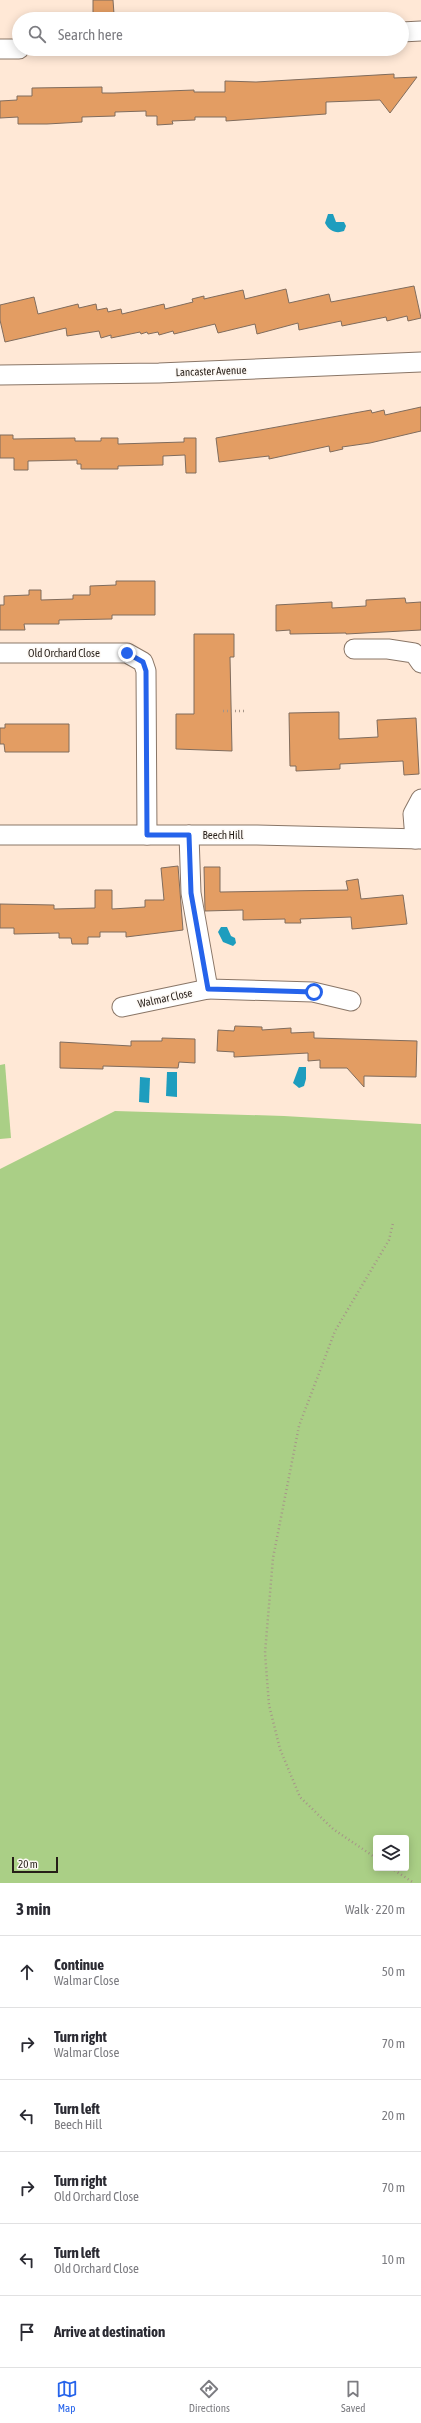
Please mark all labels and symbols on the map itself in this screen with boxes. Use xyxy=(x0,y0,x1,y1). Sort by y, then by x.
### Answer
street label: Lancaster Avenue xyxy=(175,364,247,378)
route end xyxy=(118,644,136,662)
street label: Old Orchard Close xyxy=(28,647,100,659)
street label: Beech Hill xyxy=(203,829,243,841)
route start xyxy=(305,983,323,1001)
street label: Walmar Close xyxy=(137,986,193,1010)
scale bar xyxy=(12,1855,58,1874)

